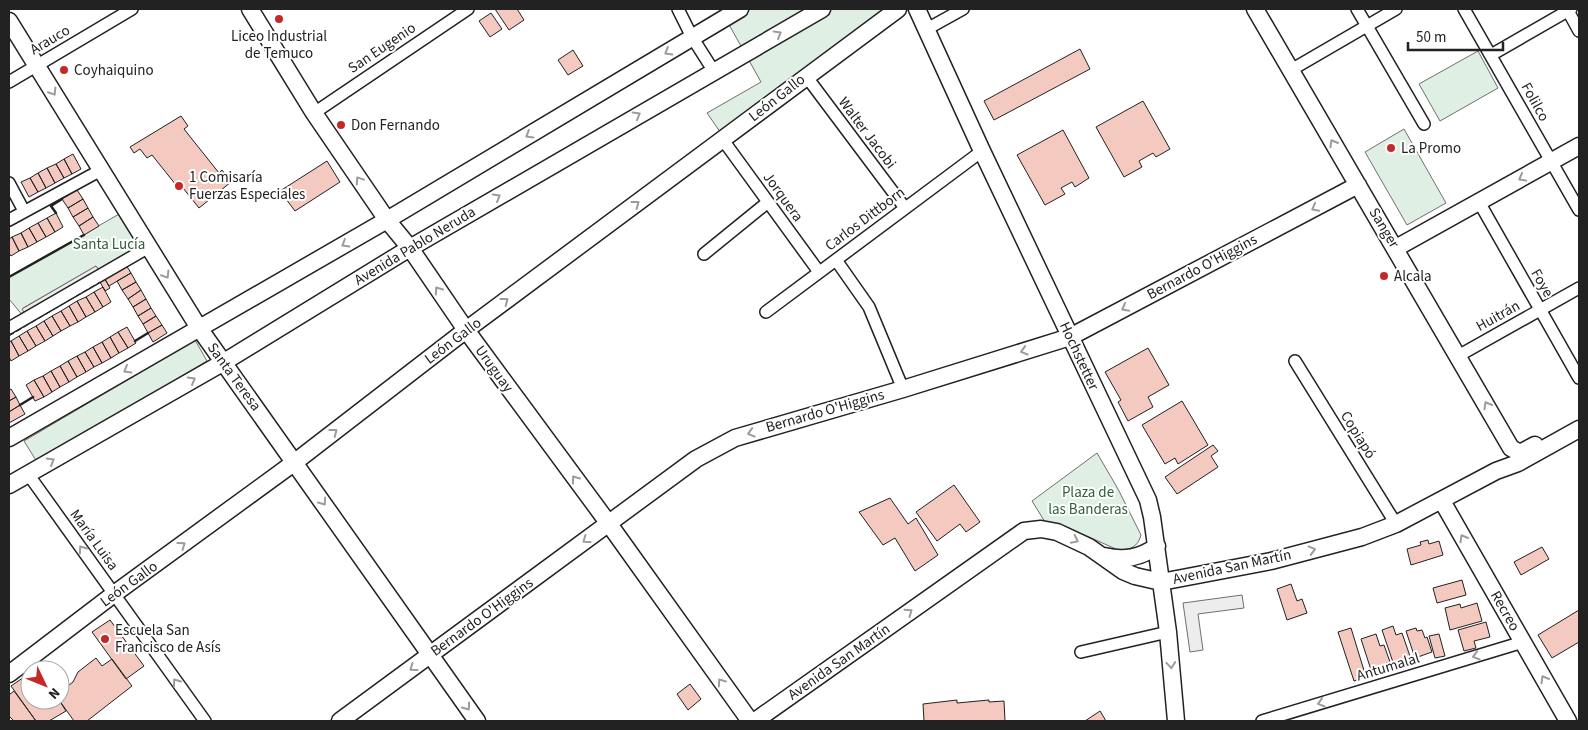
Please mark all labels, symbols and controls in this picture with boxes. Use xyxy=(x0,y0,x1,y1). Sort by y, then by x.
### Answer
marker: Liceo Industrial de Temuco xyxy=(273,13,285,25)
street label: San Eugenio xyxy=(344,18,420,78)
street label: Arauco xyxy=(26,20,74,60)
scale bar xyxy=(1408,20,1503,52)
place label: Liceo Industrial de Temuco xyxy=(231,26,327,64)
text: 50 m xyxy=(1416,27,1446,48)
one-way arrow xyxy=(772,30,781,40)
one-way arrow xyxy=(665,45,674,55)
place label: Coyhaiquino xyxy=(74,60,154,81)
marker: Coyhaiquino xyxy=(58,64,70,76)
street label: León Gallo xyxy=(744,69,810,127)
street label: Folilco xyxy=(1516,79,1554,125)
one-way arrow xyxy=(47,87,56,96)
street label: Walter Jacobi xyxy=(833,93,901,173)
one-way arrow xyxy=(632,112,641,122)
place label: Don Fernando xyxy=(351,115,440,136)
marker: Don Fernando xyxy=(335,119,347,131)
one-way arrow xyxy=(525,128,534,138)
place label: La Promo xyxy=(1401,138,1461,159)
one-way arrow xyxy=(1330,139,1340,148)
marker: La Promo xyxy=(1385,142,1397,154)
place label: 1 Comisaría Fuerzas Especiales xyxy=(189,167,305,205)
street label: Jorquera xyxy=(758,168,808,226)
one-way arrow xyxy=(1518,172,1527,182)
one-way arrow xyxy=(356,176,366,185)
marker: 1 Comisaría Fuerzas Especiales xyxy=(173,180,185,192)
street label: Carlos Dittborn xyxy=(821,182,909,256)
one-way arrow xyxy=(491,194,500,204)
street label: Avenida Pablo Neruda xyxy=(350,201,480,291)
one-way arrow xyxy=(630,202,639,210)
one-way arrow xyxy=(1311,202,1320,212)
street label: Sanger xyxy=(1364,204,1405,253)
street label: Bernardo O'Higgins xyxy=(1143,229,1261,305)
park label: Santa Lucía xyxy=(73,234,145,255)
one-way arrow xyxy=(341,238,350,248)
street label: Foye xyxy=(1525,265,1559,301)
place label: Alcala xyxy=(1394,266,1432,287)
one-way arrow xyxy=(160,270,170,279)
marker: Alcala xyxy=(1378,270,1390,282)
one-way arrow xyxy=(435,286,444,296)
street label: Huitrán xyxy=(1472,295,1524,337)
one-way arrow xyxy=(499,298,509,307)
one-way arrow xyxy=(1121,302,1130,312)
street label: León Gallo xyxy=(420,313,486,369)
street label: Hochstetter xyxy=(1054,318,1104,394)
street label: Santa Teresa xyxy=(202,338,266,416)
street label: Uruguay xyxy=(470,341,518,397)
one-way arrow xyxy=(1020,346,1028,356)
one-way arrow xyxy=(123,364,132,374)
one-way arrow xyxy=(187,376,196,386)
street label: Bernardo O'Higgins xyxy=(763,384,887,438)
one-way arrow xyxy=(1483,402,1493,411)
street label: Copiapó xyxy=(1335,407,1381,463)
one-way arrow xyxy=(746,427,755,438)
one-way arrow xyxy=(328,429,337,438)
one-way arrow xyxy=(46,457,55,467)
one-way arrow xyxy=(573,476,581,485)
park label: Plaza de las Banderas xyxy=(1048,482,1128,520)
one-way arrow xyxy=(317,496,326,506)
street label: María Luisa xyxy=(65,505,123,575)
one-way arrow xyxy=(1070,534,1079,544)
one-way arrow xyxy=(1460,534,1470,543)
one-way arrow xyxy=(583,535,592,543)
one-way arrow xyxy=(176,542,186,551)
street label: Avenida San Martín xyxy=(1171,544,1293,590)
one-way arrow xyxy=(1307,545,1316,556)
one-way arrow xyxy=(79,546,88,555)
street label: León Gallo xyxy=(96,556,162,612)
street label: Bernardo O'Higgins xyxy=(426,573,538,661)
street label: Recreo xyxy=(1485,587,1525,635)
one-way arrow xyxy=(903,610,912,618)
street label: Avenida San Martín xyxy=(784,619,894,705)
place label: Escuela San Francisco de Asís xyxy=(115,620,221,658)
marker: Escuela San Francisco de Asís xyxy=(99,633,111,645)
street label: Antumalal xyxy=(1354,647,1422,687)
one-way arrow xyxy=(1473,651,1481,661)
north arrow xyxy=(20,660,70,710)
one-way arrow xyxy=(1166,661,1177,669)
one-way arrow xyxy=(410,662,419,670)
one-way arrow xyxy=(1540,675,1550,684)
one-way arrow xyxy=(173,678,183,687)
one-way arrow xyxy=(718,678,727,687)
text: N xyxy=(43,683,64,703)
one-way arrow xyxy=(1317,698,1326,708)
one-way arrow xyxy=(461,701,470,711)

